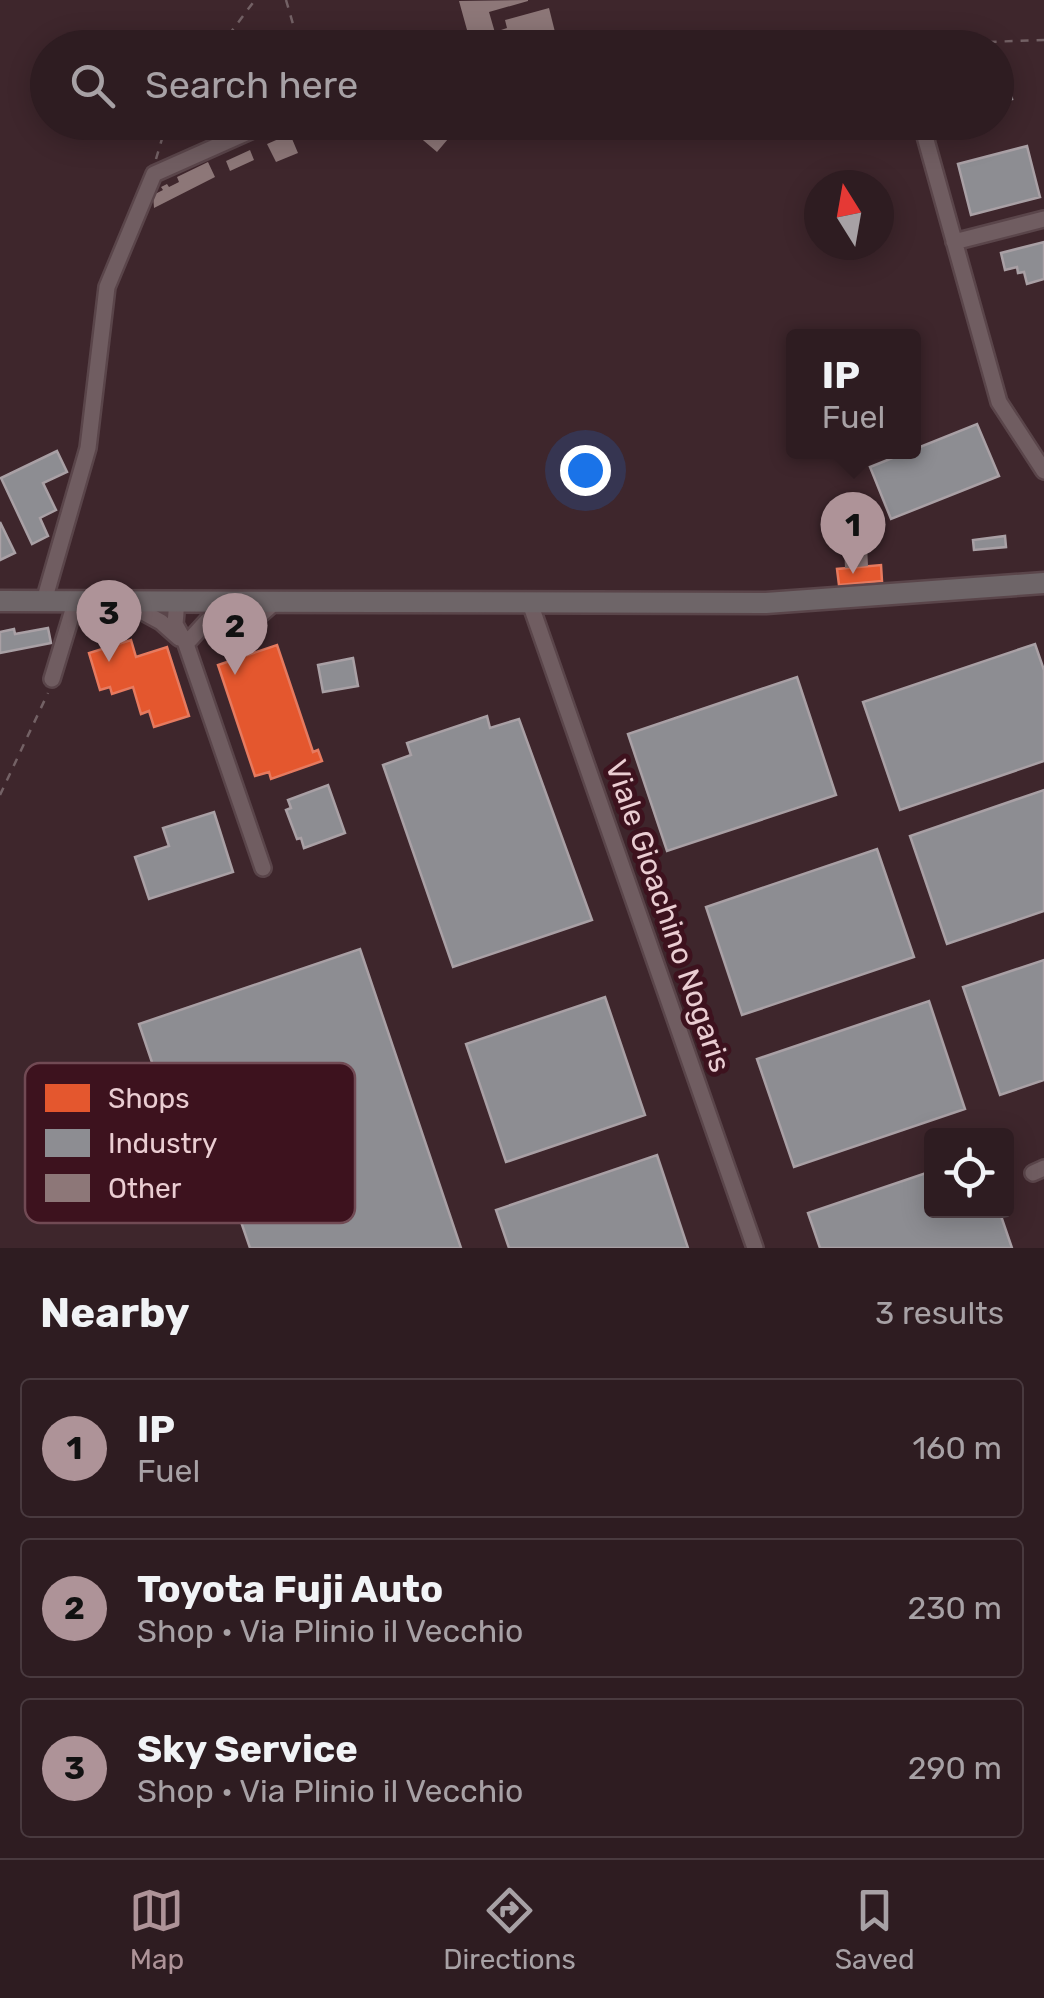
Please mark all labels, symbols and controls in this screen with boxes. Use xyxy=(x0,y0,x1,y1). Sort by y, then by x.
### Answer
search box xyxy=(30,30,1014,140)
icon: search xyxy=(65,58,120,113)
text: Search here xyxy=(145,62,358,108)
north arrow xyxy=(804,170,894,260)
popup xyxy=(786,329,921,459)
text: IP xyxy=(822,352,860,398)
text: Fuel xyxy=(822,398,885,436)
your location xyxy=(560,445,611,496)
pin: 1 xyxy=(820,492,886,574)
pin: 3 xyxy=(76,580,142,662)
pin: 2 xyxy=(202,592,268,675)
street label: Viale Gioachino Nogaris xyxy=(598,755,738,1077)
legend xyxy=(25,1063,355,1223)
text: Shops xyxy=(108,1082,190,1115)
text: Industry xyxy=(108,1127,217,1160)
map controls xyxy=(924,1128,1014,1218)
button: locate xyxy=(924,1128,1014,1218)
text: Other xyxy=(108,1172,182,1205)
text: Nearby xyxy=(40,1288,190,1338)
text: 3 results xyxy=(875,1294,1004,1332)
text: IP xyxy=(137,1406,175,1452)
text: 1 xyxy=(67,1429,82,1467)
text: 160 m xyxy=(912,1429,1002,1467)
text: Fuel xyxy=(137,1452,200,1490)
text: Toyota Fuji Auto xyxy=(137,1566,443,1612)
text: 2 xyxy=(64,1589,85,1627)
text: 230 m xyxy=(907,1589,1002,1627)
text: Shop · Via Plinio il Vecchio xyxy=(137,1612,523,1650)
text: Sky Service xyxy=(137,1726,358,1772)
text: 3 xyxy=(64,1749,85,1787)
text: 290 m xyxy=(908,1749,1002,1787)
text: Shop · Via Plinio il Vecchio xyxy=(137,1772,523,1810)
tab: Map xyxy=(129,1883,184,1976)
tab: Directions xyxy=(443,1883,576,1976)
tab: Saved xyxy=(835,1883,915,1976)

